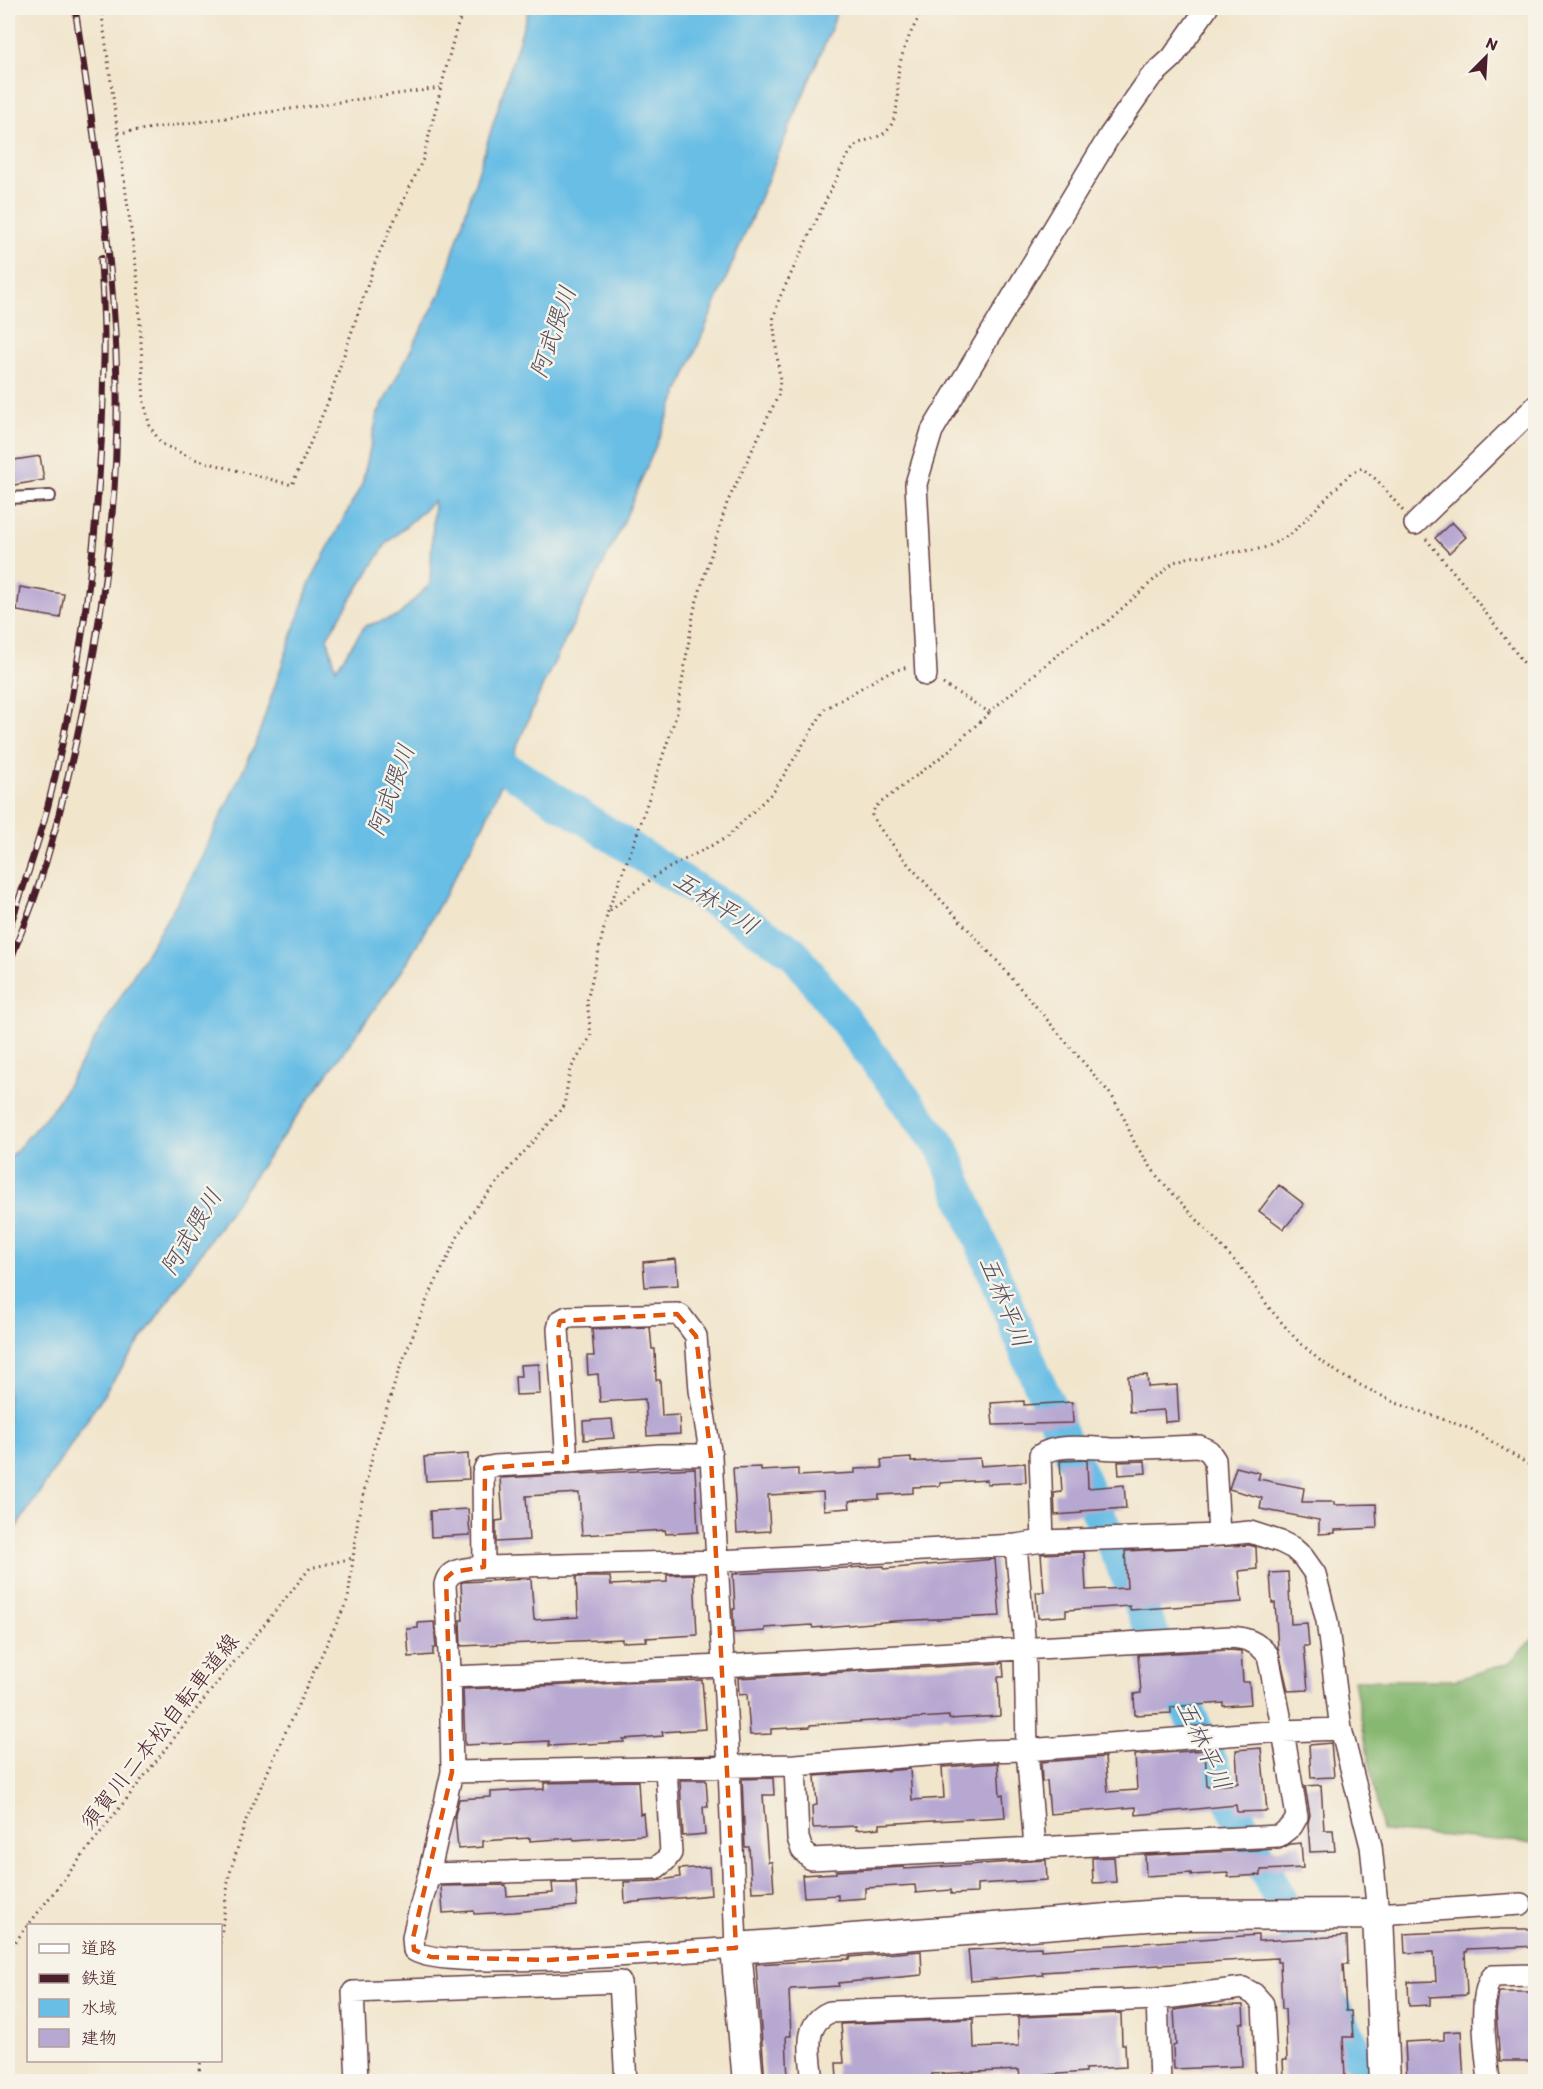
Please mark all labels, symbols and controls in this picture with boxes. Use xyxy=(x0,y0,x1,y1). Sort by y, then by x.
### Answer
north arrow xyxy=(1456,27,1516,87)
text: N xyxy=(1483,33,1501,55)
water label: 阿武隈川 xyxy=(523,282,582,382)
water label: 阿武隈川 xyxy=(360,740,421,840)
water label: 五林平川 xyxy=(668,864,764,941)
water label: 阿武隈川 xyxy=(153,1183,228,1280)
water label: 五林平川 xyxy=(974,1252,1037,1352)
street label: 須賀川二本松自転車道線 xyxy=(74,1628,245,1835)
water label: 五林平川 xyxy=(1171,1695,1238,1794)
legend xyxy=(27,1924,222,2062)
text: 道路 xyxy=(81,1937,117,1959)
text: 鉄道 xyxy=(81,1967,117,1989)
text: 水域 xyxy=(81,1997,117,2019)
text: 建物 xyxy=(81,2027,117,2049)

